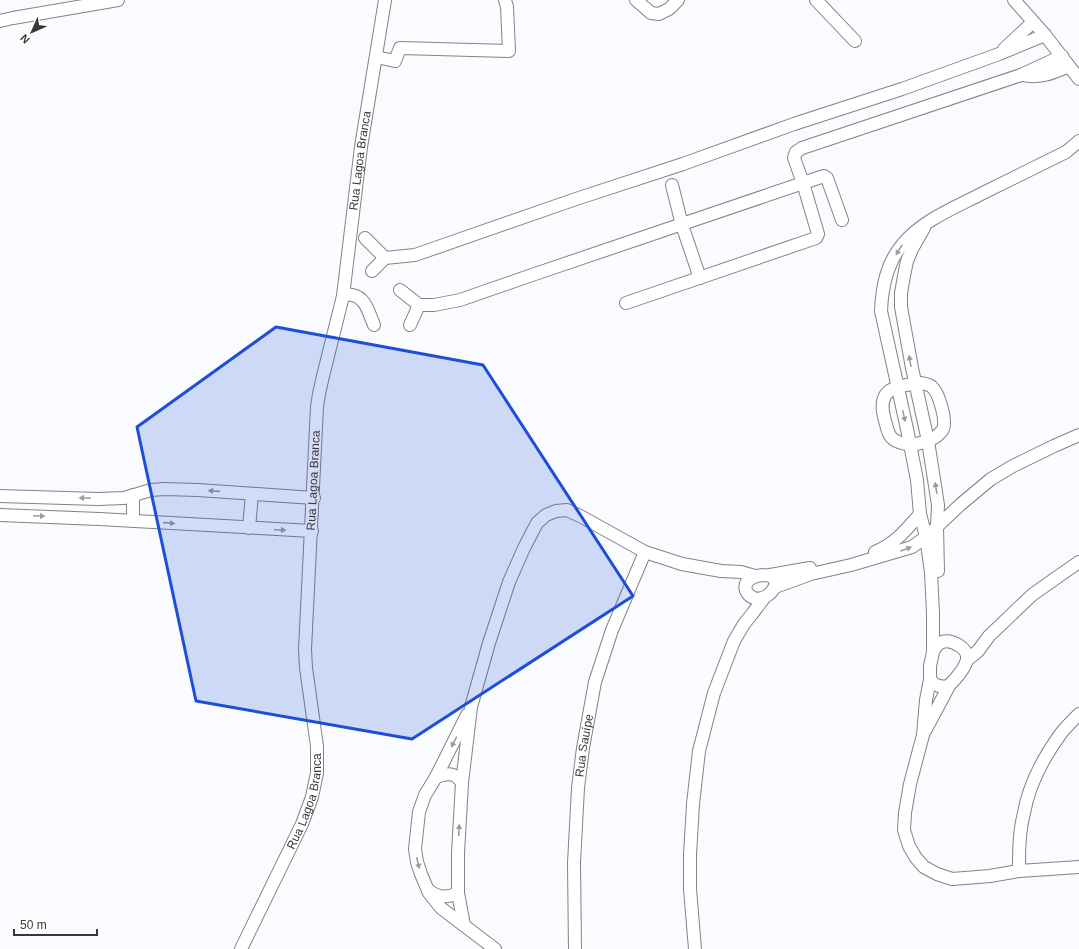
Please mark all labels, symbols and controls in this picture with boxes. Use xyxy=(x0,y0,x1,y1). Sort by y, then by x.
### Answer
north arrow xyxy=(12,12,52,52)
text: N xyxy=(18,32,32,46)
street label: Rua Lagoa Branca xyxy=(346,110,374,211)
one-way arrow xyxy=(895,244,902,256)
one-way arrow xyxy=(907,355,913,367)
one-way arrow xyxy=(901,410,907,422)
street label: Rua Lagoa Branca xyxy=(304,430,323,531)
one-way arrow xyxy=(933,482,939,494)
one-way arrow xyxy=(207,487,220,494)
one-way arrow xyxy=(78,495,91,501)
one-way arrow xyxy=(33,513,45,520)
one-way arrow xyxy=(163,520,176,526)
one-way arrow xyxy=(274,526,286,533)
one-way arrow xyxy=(901,545,913,551)
street label: Rua Sauípe xyxy=(572,713,596,778)
one-way arrow xyxy=(451,736,457,748)
street label: Rua Lagoa Branca xyxy=(284,753,324,852)
one-way arrow xyxy=(456,823,462,836)
one-way arrow xyxy=(415,857,421,869)
scale bar xyxy=(14,911,97,937)
text: 50 m xyxy=(20,918,47,932)

